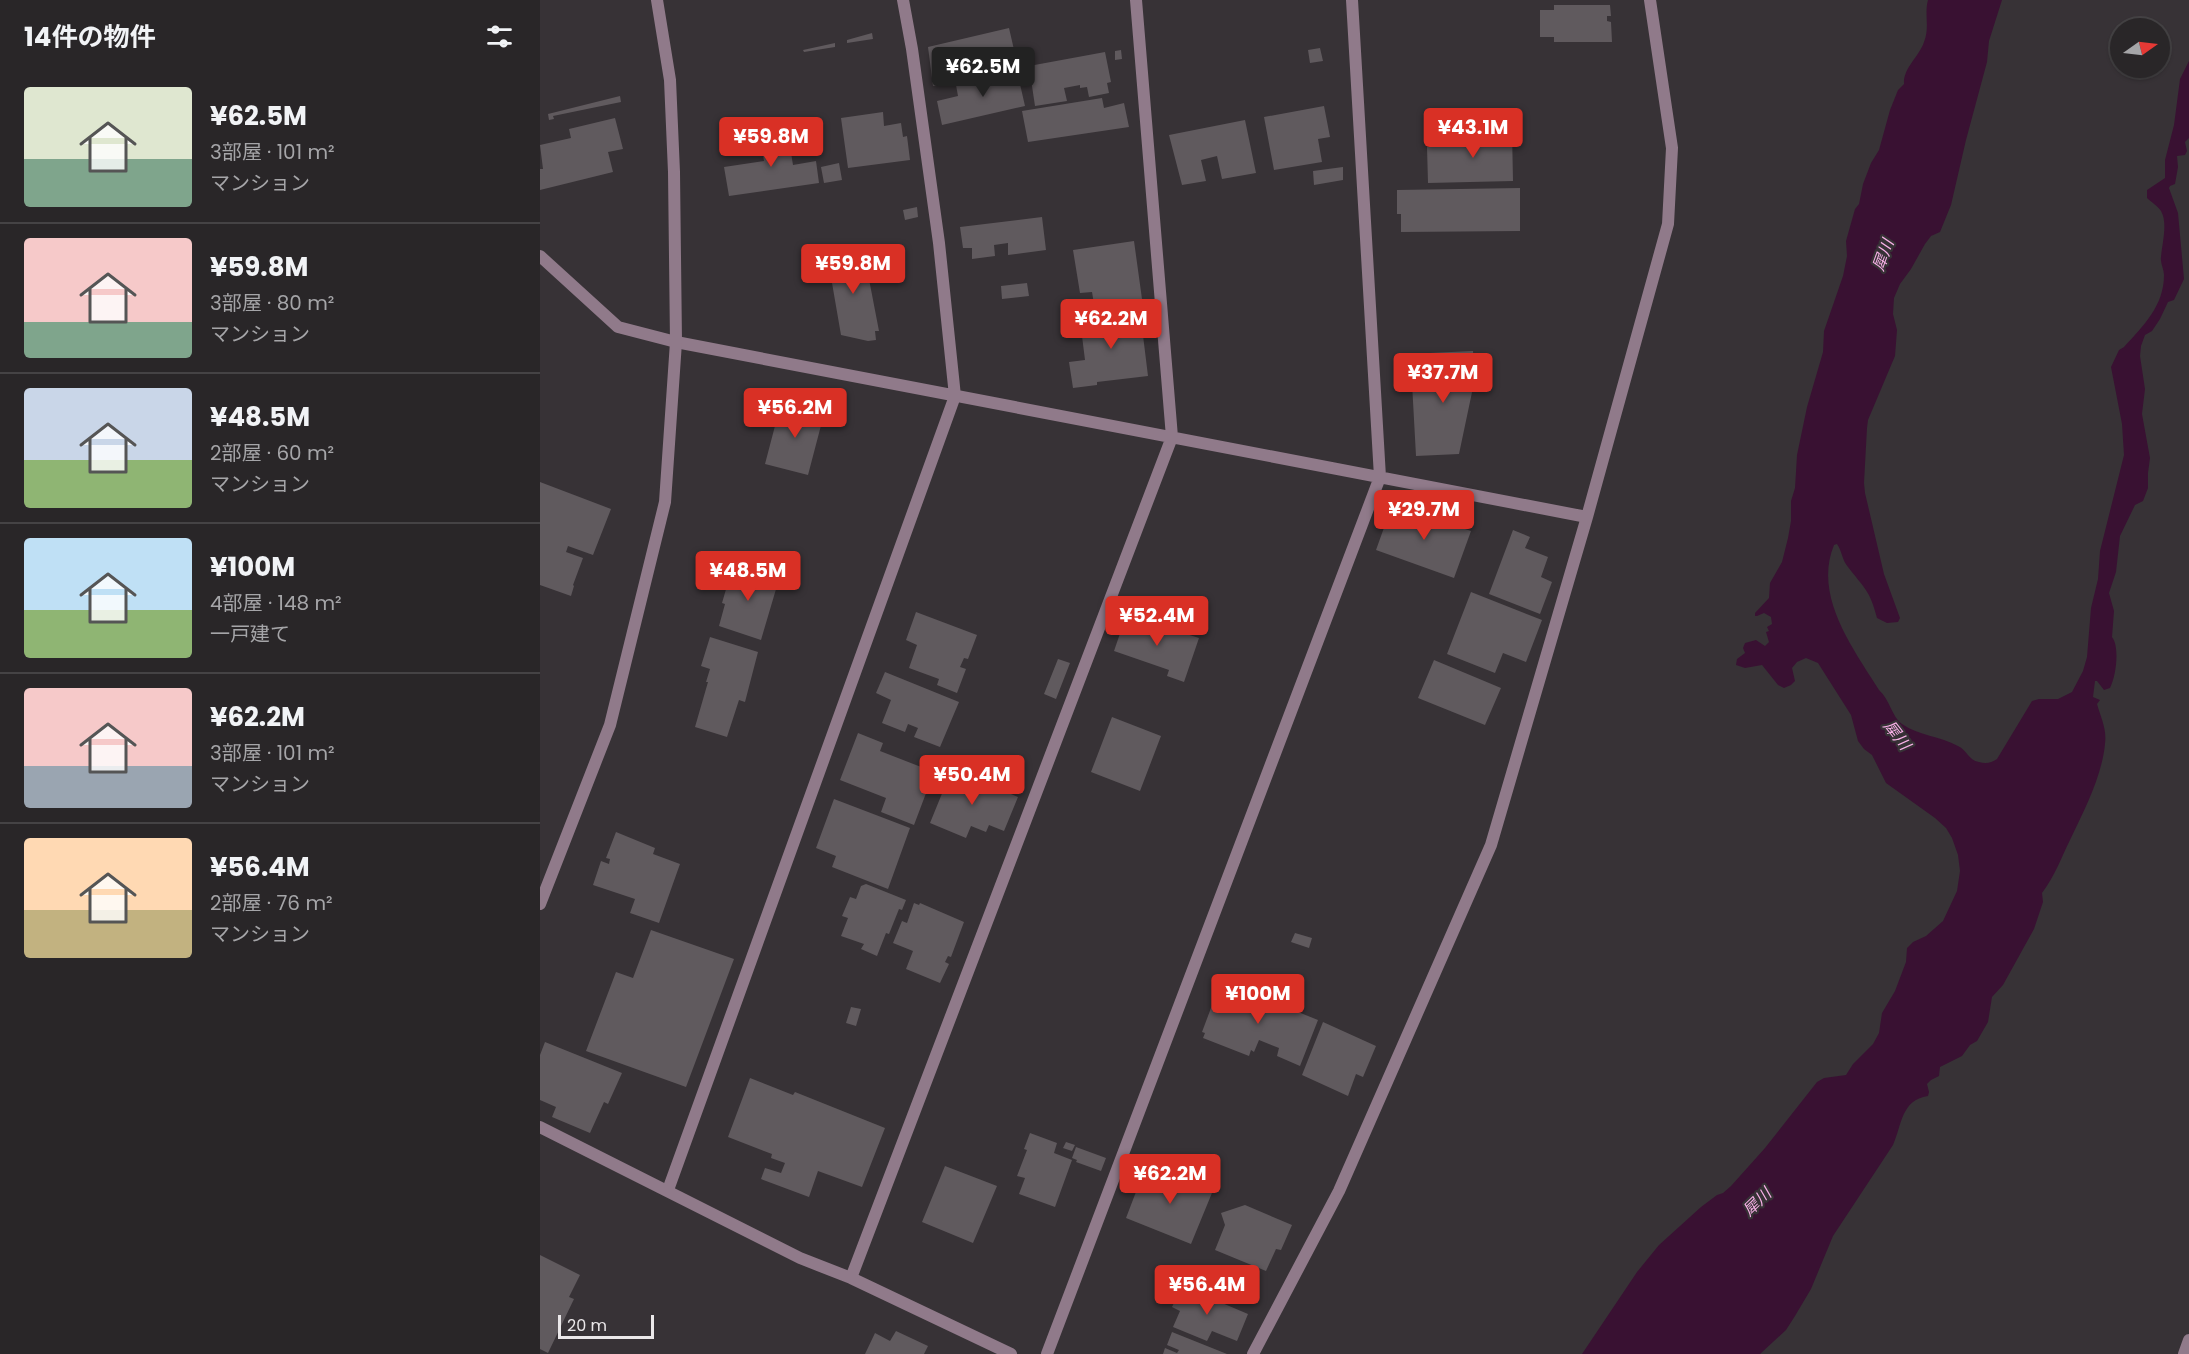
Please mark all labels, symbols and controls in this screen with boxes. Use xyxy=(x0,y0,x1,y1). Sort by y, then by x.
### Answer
north arrow xyxy=(2110,18,2170,78)
map controls xyxy=(2110,18,2170,78)
text: 14件の物件 xyxy=(24,19,155,55)
icon: filters xyxy=(483,20,516,53)
pin: ¥62.5M xyxy=(934,47,1032,98)
text: ¥62.5M xyxy=(946,52,1020,80)
text: ¥62.5M xyxy=(210,98,307,134)
pin: ¥43.1M xyxy=(1424,108,1522,159)
icon: home xyxy=(72,111,144,183)
text: ¥43.1M xyxy=(1438,113,1508,141)
pin: ¥59.8M xyxy=(722,117,820,168)
text: ¥59.8M xyxy=(733,122,809,150)
text: 3部屋 · 101 m² xyxy=(210,138,335,166)
text: マンション xyxy=(210,169,310,197)
water label: 犀川 xyxy=(1867,234,1900,274)
pin: ¥59.8M xyxy=(804,244,902,295)
text: ¥59.8M xyxy=(210,249,308,285)
text: ¥59.8M xyxy=(815,249,891,277)
icon: home xyxy=(72,262,144,334)
text: 3部屋 · 80 m² xyxy=(210,289,334,317)
pin: ¥62.2M xyxy=(1062,299,1160,350)
text: ¥62.2M xyxy=(1075,304,1148,332)
text: マンション xyxy=(210,320,310,348)
pin: ¥37.7M xyxy=(1394,353,1492,404)
text: ¥37.7M xyxy=(1408,358,1478,386)
pin: ¥56.2M xyxy=(746,388,844,439)
text: ¥56.2M xyxy=(758,393,832,421)
text: ¥48.5M xyxy=(210,399,310,435)
icon: home xyxy=(72,412,144,484)
text: 2部屋 · 60 m² xyxy=(210,439,334,467)
text: マンション xyxy=(210,470,310,498)
pin: ¥29.7M xyxy=(1375,490,1473,541)
text: ¥29.7M xyxy=(1388,495,1460,523)
text: ¥100M xyxy=(210,549,295,585)
pin: ¥48.5M xyxy=(699,551,797,602)
text: ¥48.5M xyxy=(710,556,786,584)
icon: home xyxy=(72,562,144,634)
text: 4部屋 · 148 m² xyxy=(210,589,342,617)
pin: ¥52.4M xyxy=(1108,596,1206,647)
text: ¥52.4M xyxy=(1119,601,1195,629)
text: 一戸建て xyxy=(210,620,290,648)
text: ¥62.2M xyxy=(210,699,305,735)
icon: home xyxy=(72,712,144,784)
water label: 犀川 xyxy=(1878,715,1917,756)
text: 3部屋 · 101 m² xyxy=(210,739,335,767)
pin: ¥50.4M xyxy=(923,755,1021,806)
text: ¥50.4M xyxy=(934,760,1011,788)
text: マンション xyxy=(210,770,310,798)
text: ¥56.4M xyxy=(210,849,310,885)
icon: home xyxy=(72,862,144,934)
text: 2部屋 · 76 m² xyxy=(210,889,333,917)
text: マンション xyxy=(210,920,310,948)
pin: ¥100M xyxy=(1216,974,1300,1025)
text: ¥100M xyxy=(1225,979,1291,1007)
pin: ¥62.2M xyxy=(1121,1154,1219,1205)
text: ¥62.2M xyxy=(1134,1159,1207,1187)
water label: 犀川 xyxy=(1737,1181,1778,1221)
pin: ¥56.4M xyxy=(1158,1265,1256,1316)
text: ¥56.4M xyxy=(1169,1270,1245,1298)
scale bar xyxy=(558,1312,654,1340)
text: 20 m xyxy=(567,1314,607,1337)

